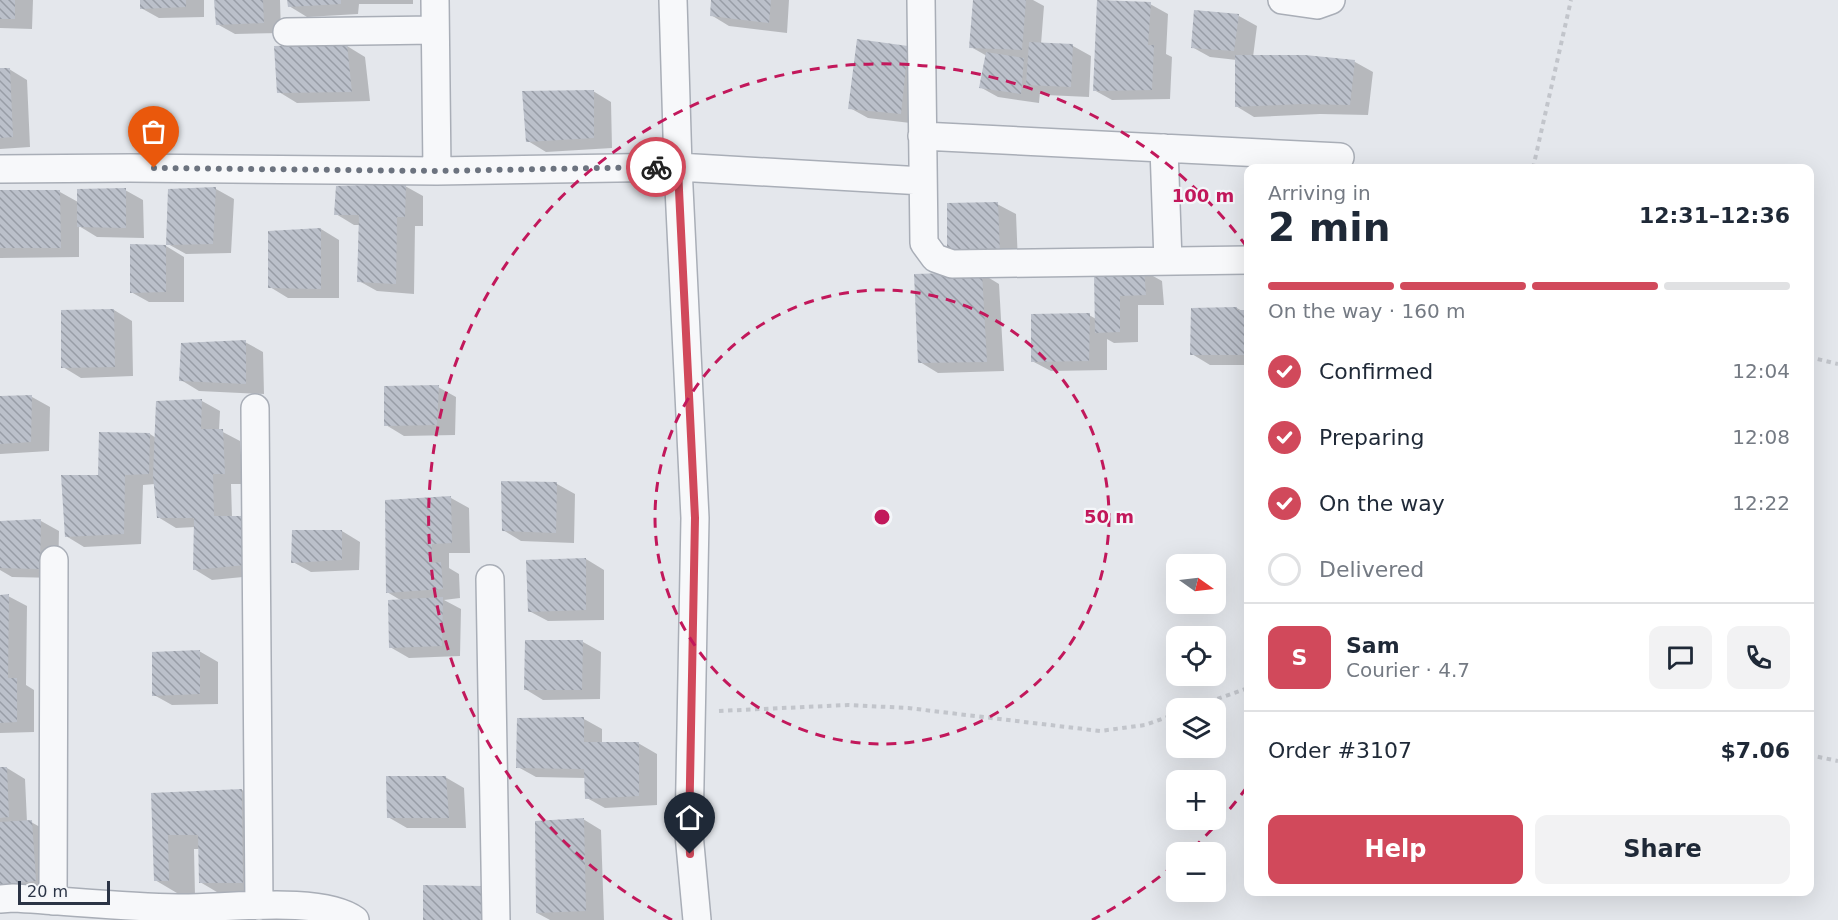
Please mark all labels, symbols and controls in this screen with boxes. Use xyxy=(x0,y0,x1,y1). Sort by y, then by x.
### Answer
pin xyxy=(128,106,179,168)
icon: bag xyxy=(137,115,170,148)
courier xyxy=(626,137,686,197)
icon: bike xyxy=(640,151,673,184)
text: Arriving in xyxy=(1268,181,1371,205)
text: 100 m xyxy=(1172,185,1234,206)
text: 12:31–12:36 xyxy=(1639,203,1790,228)
text: 2 min xyxy=(1268,205,1390,250)
text: On the way · 160 m xyxy=(1268,299,1466,323)
icon: check xyxy=(1268,355,1301,388)
text: Confirmed xyxy=(1319,359,1433,384)
text: 12:04 xyxy=(1732,359,1790,383)
icon: check xyxy=(1268,421,1301,454)
text: Preparing xyxy=(1319,425,1425,450)
text: 12:08 xyxy=(1732,425,1790,449)
icon: check xyxy=(1268,487,1301,520)
text: On the way xyxy=(1319,491,1445,516)
text: 12:22 xyxy=(1732,491,1790,515)
text: 50 m xyxy=(1084,506,1134,527)
centre of rings xyxy=(872,507,892,527)
north arrow xyxy=(1166,554,1226,614)
map controls xyxy=(1166,554,1226,902)
text: Delivered xyxy=(1319,557,1424,582)
button: locate xyxy=(1166,626,1226,686)
button: chat xyxy=(1649,626,1712,689)
button: phone xyxy=(1727,626,1790,689)
text: Sam xyxy=(1346,633,1400,658)
text: S xyxy=(1292,645,1307,670)
text: Courier · 4.7 xyxy=(1346,658,1470,682)
button: layers xyxy=(1166,698,1226,758)
text: Order #3107 xyxy=(1268,738,1412,763)
text: $7.06 xyxy=(1720,738,1790,763)
button: + xyxy=(1166,770,1226,830)
pin xyxy=(664,792,715,854)
icon: home xyxy=(673,801,706,834)
button: Help xyxy=(1268,815,1523,884)
button: Share xyxy=(1535,815,1790,884)
button: − xyxy=(1166,842,1226,902)
scale bar xyxy=(18,878,110,906)
text: 20 m xyxy=(27,882,68,901)

